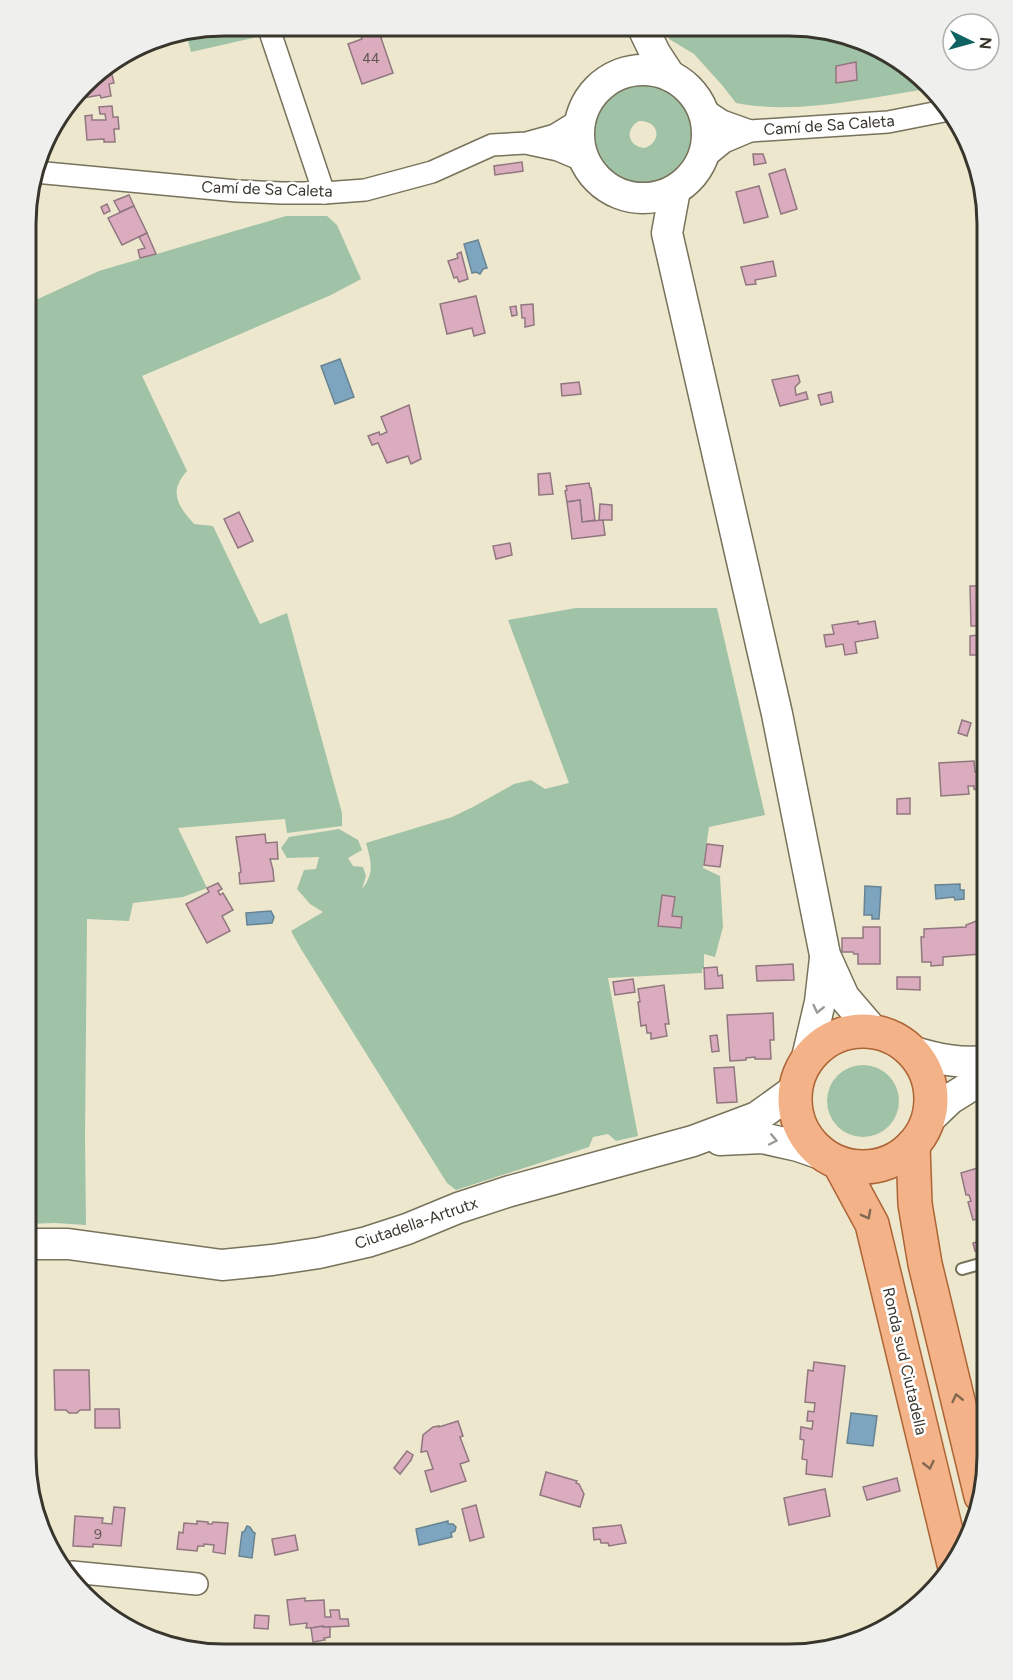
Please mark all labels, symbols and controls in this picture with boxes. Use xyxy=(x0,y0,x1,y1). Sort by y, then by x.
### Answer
north arrow xyxy=(941,12,1001,72)
text: N xyxy=(975,36,995,50)
house number: 44 xyxy=(362,50,380,67)
street label: Camí de Sa Caleta xyxy=(763,111,895,139)
street label: Camí de Sa Caleta xyxy=(201,177,333,201)
one-way arrow xyxy=(813,1004,826,1014)
one-way arrow xyxy=(767,1133,777,1146)
street label: Ciutadella-Artrutx xyxy=(352,1193,480,1253)
one-way arrow xyxy=(860,1208,871,1219)
street label: Ronda sud Ciutadella xyxy=(879,1285,931,1437)
one-way arrow xyxy=(952,1393,965,1403)
one-way arrow xyxy=(922,1459,935,1469)
house number: 9 xyxy=(94,1526,102,1543)

